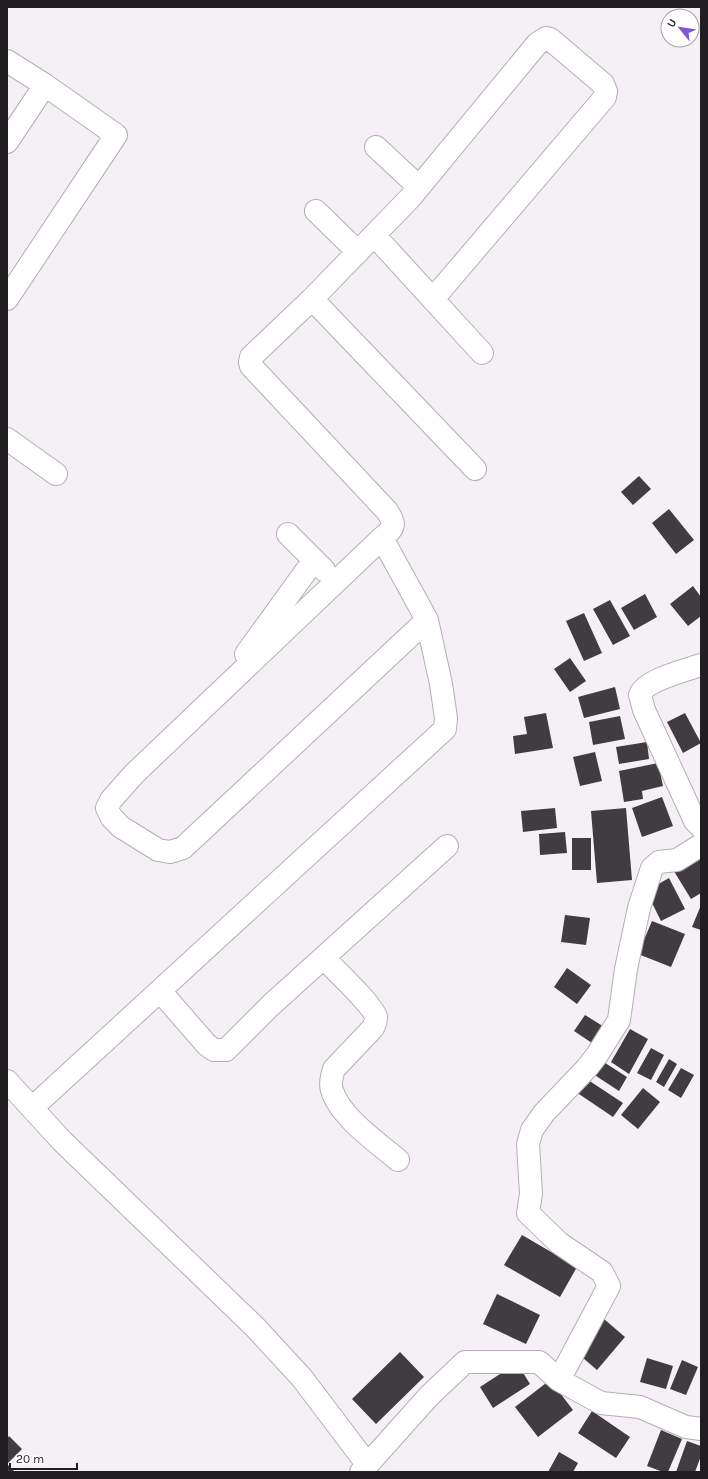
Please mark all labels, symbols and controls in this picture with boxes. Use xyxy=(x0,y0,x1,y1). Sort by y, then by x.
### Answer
north arrow xyxy=(660,8,700,48)
text: U xyxy=(664,17,679,30)
scale bar xyxy=(10,1445,77,1471)
text: 20 m xyxy=(16,1452,44,1466)

